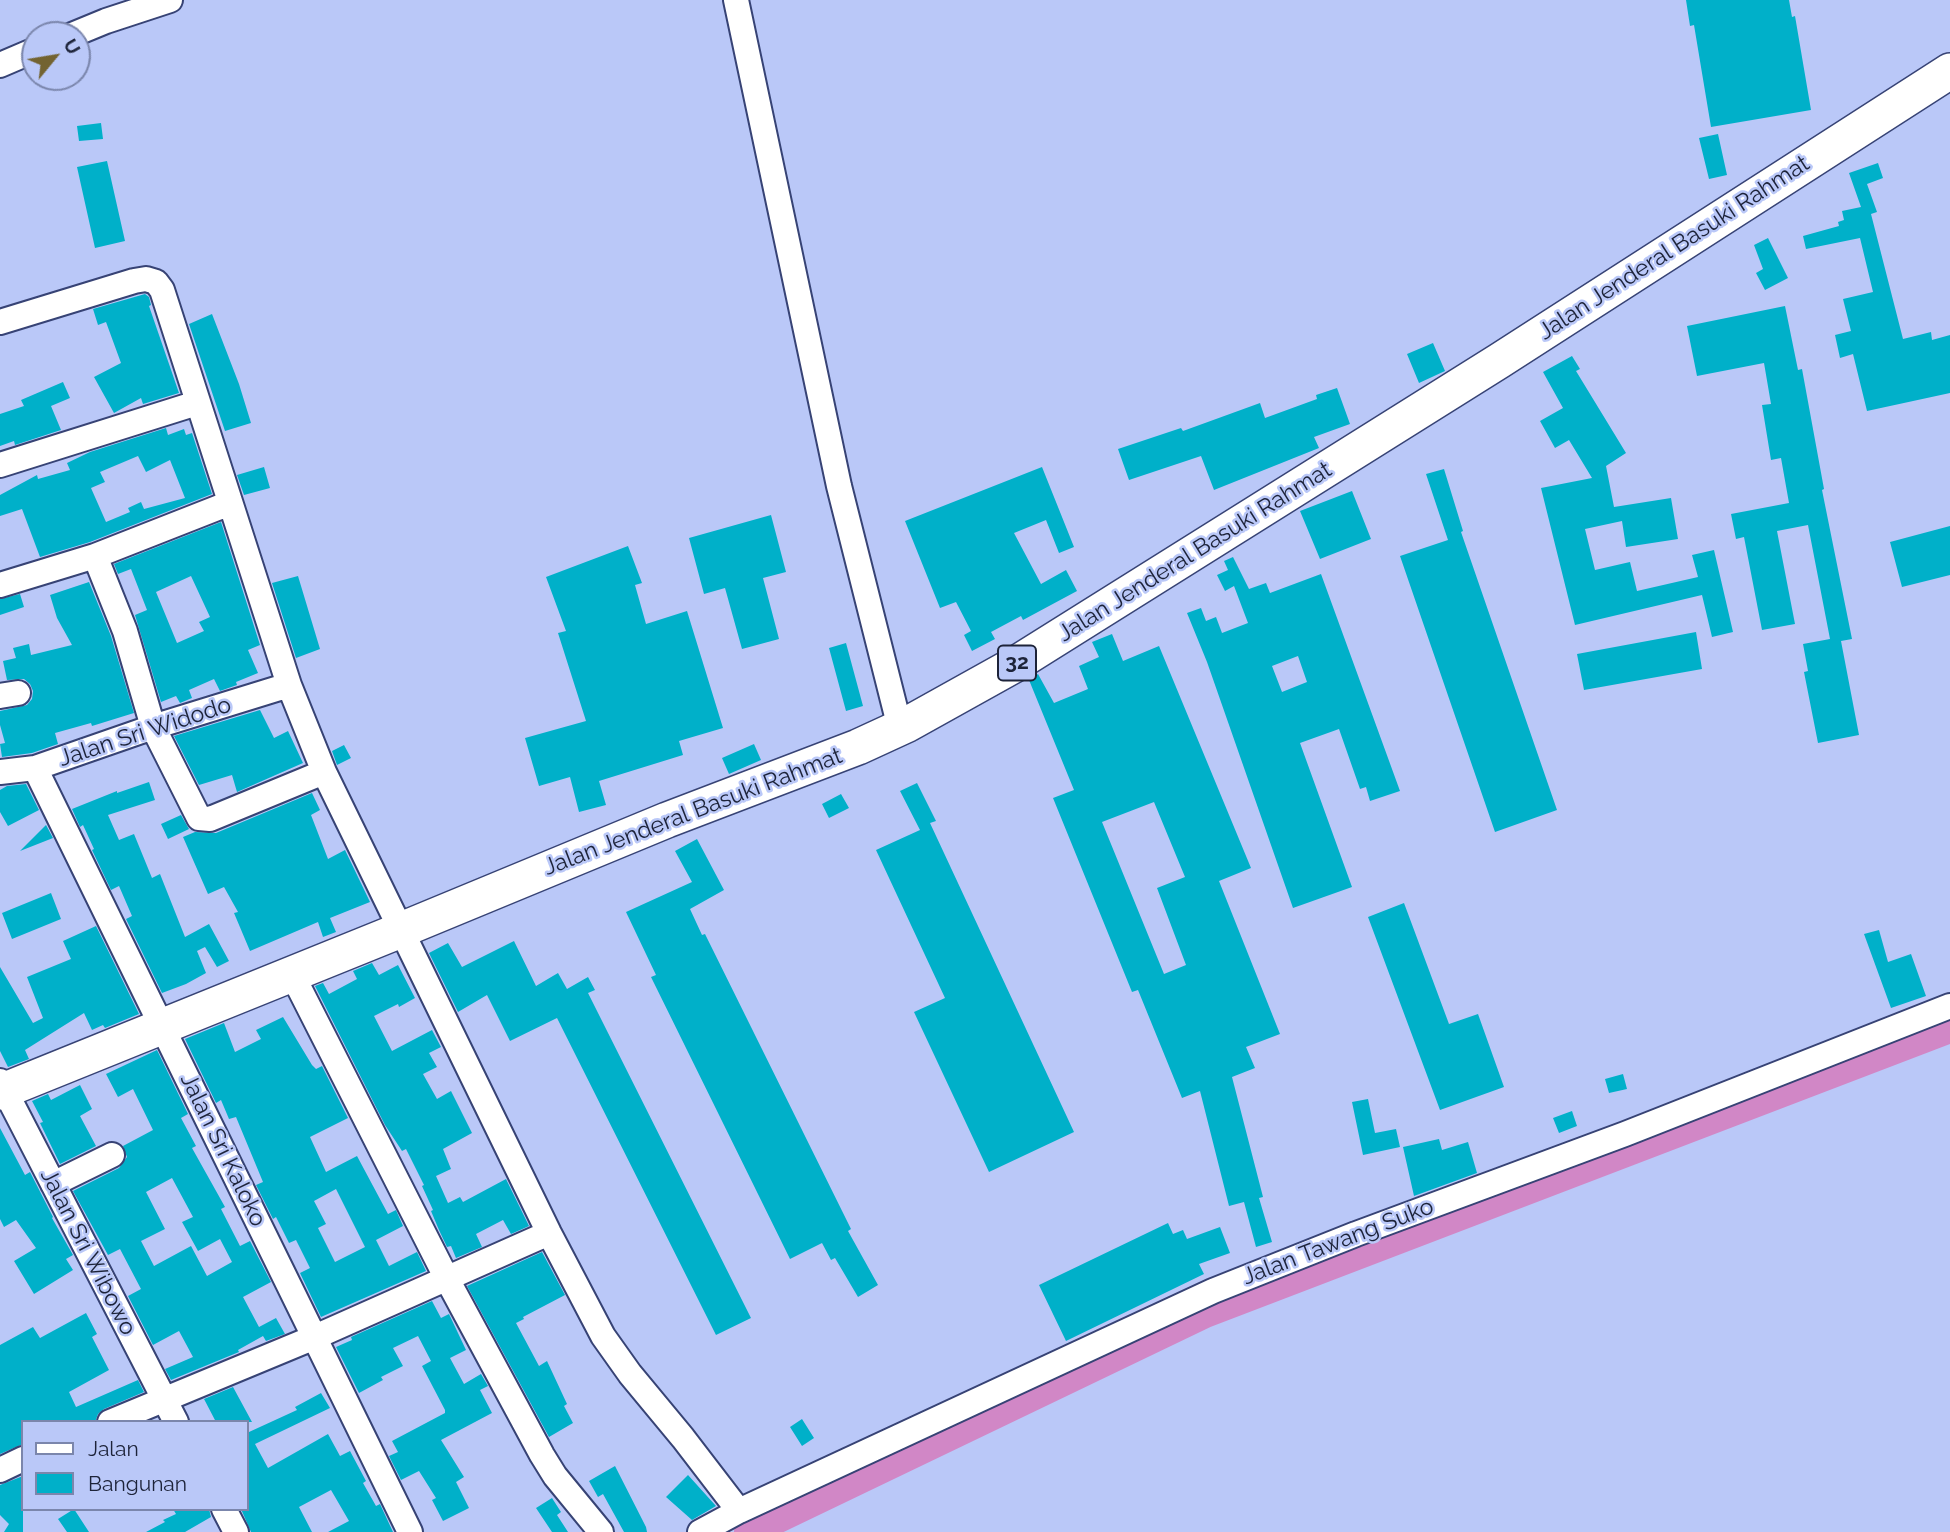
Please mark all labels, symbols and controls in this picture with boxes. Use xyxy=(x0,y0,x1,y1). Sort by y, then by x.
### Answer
north arrow xyxy=(21,21,91,91)
text: U xyxy=(59,35,86,58)
street label: Jalan Jenderal Basuki Rahmat xyxy=(1533,150,1815,346)
street label: Jalan Jenderal Basuki Rahmat xyxy=(1053,456,1337,648)
road number: 32 xyxy=(998,646,1036,680)
street label: Jalan Sri Widodo xyxy=(55,691,235,773)
street label: Jalan Jenderal Basuki Rahmat xyxy=(540,742,846,882)
street label: Jalan Sri Kaloko xyxy=(174,1069,272,1231)
street label: Jalan Sri Wibowo xyxy=(34,1164,142,1340)
street label: Jalan Tawang Suko xyxy=(1238,1193,1438,1291)
legend xyxy=(21,1420,248,1511)
text: Jalan xyxy=(88,1436,139,1461)
text: Bangunan xyxy=(88,1471,187,1496)

